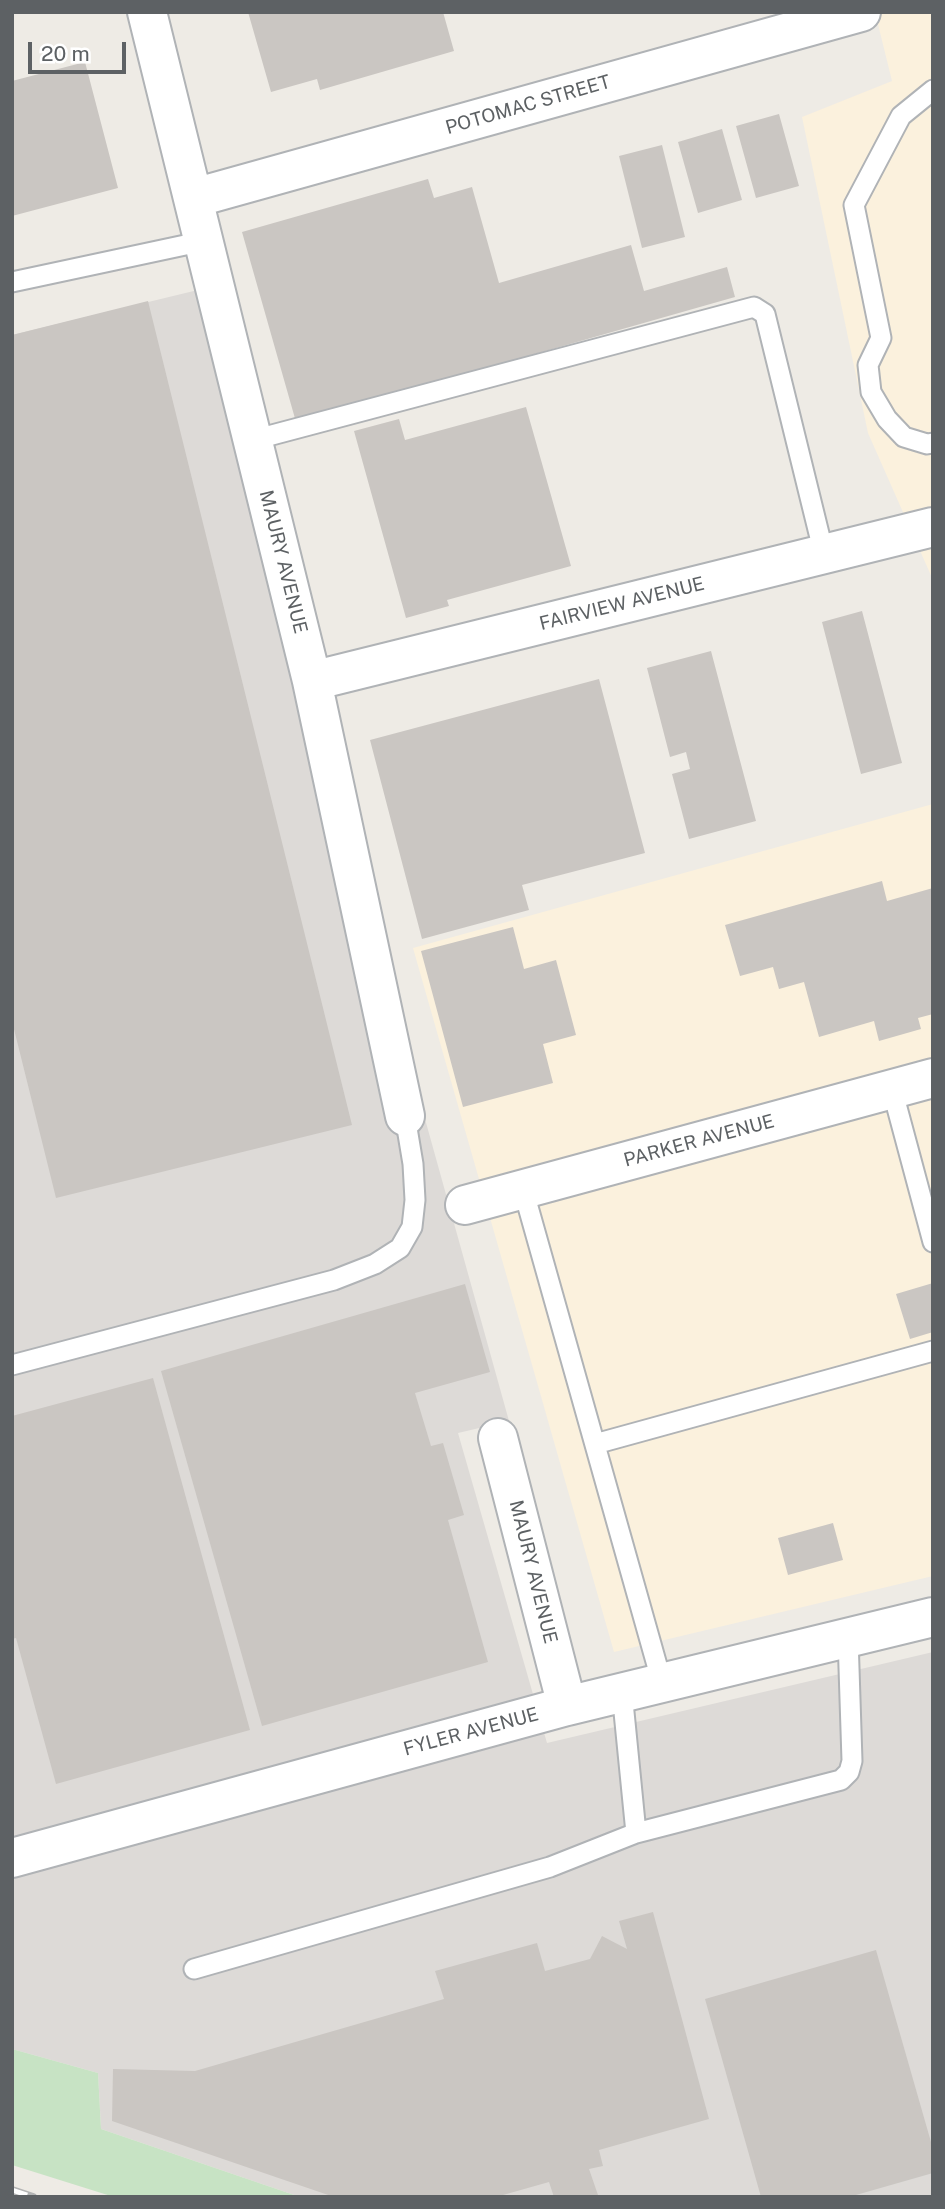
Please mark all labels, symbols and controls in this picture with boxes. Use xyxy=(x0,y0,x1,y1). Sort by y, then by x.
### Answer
scale bar xyxy=(32,28,130,72)
text: 20 m xyxy=(41,41,90,66)
street label: POTOMAC STREET xyxy=(443,71,613,139)
street label: MAURY AVENUE xyxy=(254,488,312,636)
street label: FAIRVIEW AVENUE xyxy=(537,572,707,636)
street label: PARKER AVENUE xyxy=(621,1110,777,1172)
street label: MAURY AVENUE xyxy=(504,1498,562,1646)
street label: FYLER AVENUE xyxy=(401,1703,541,1761)

